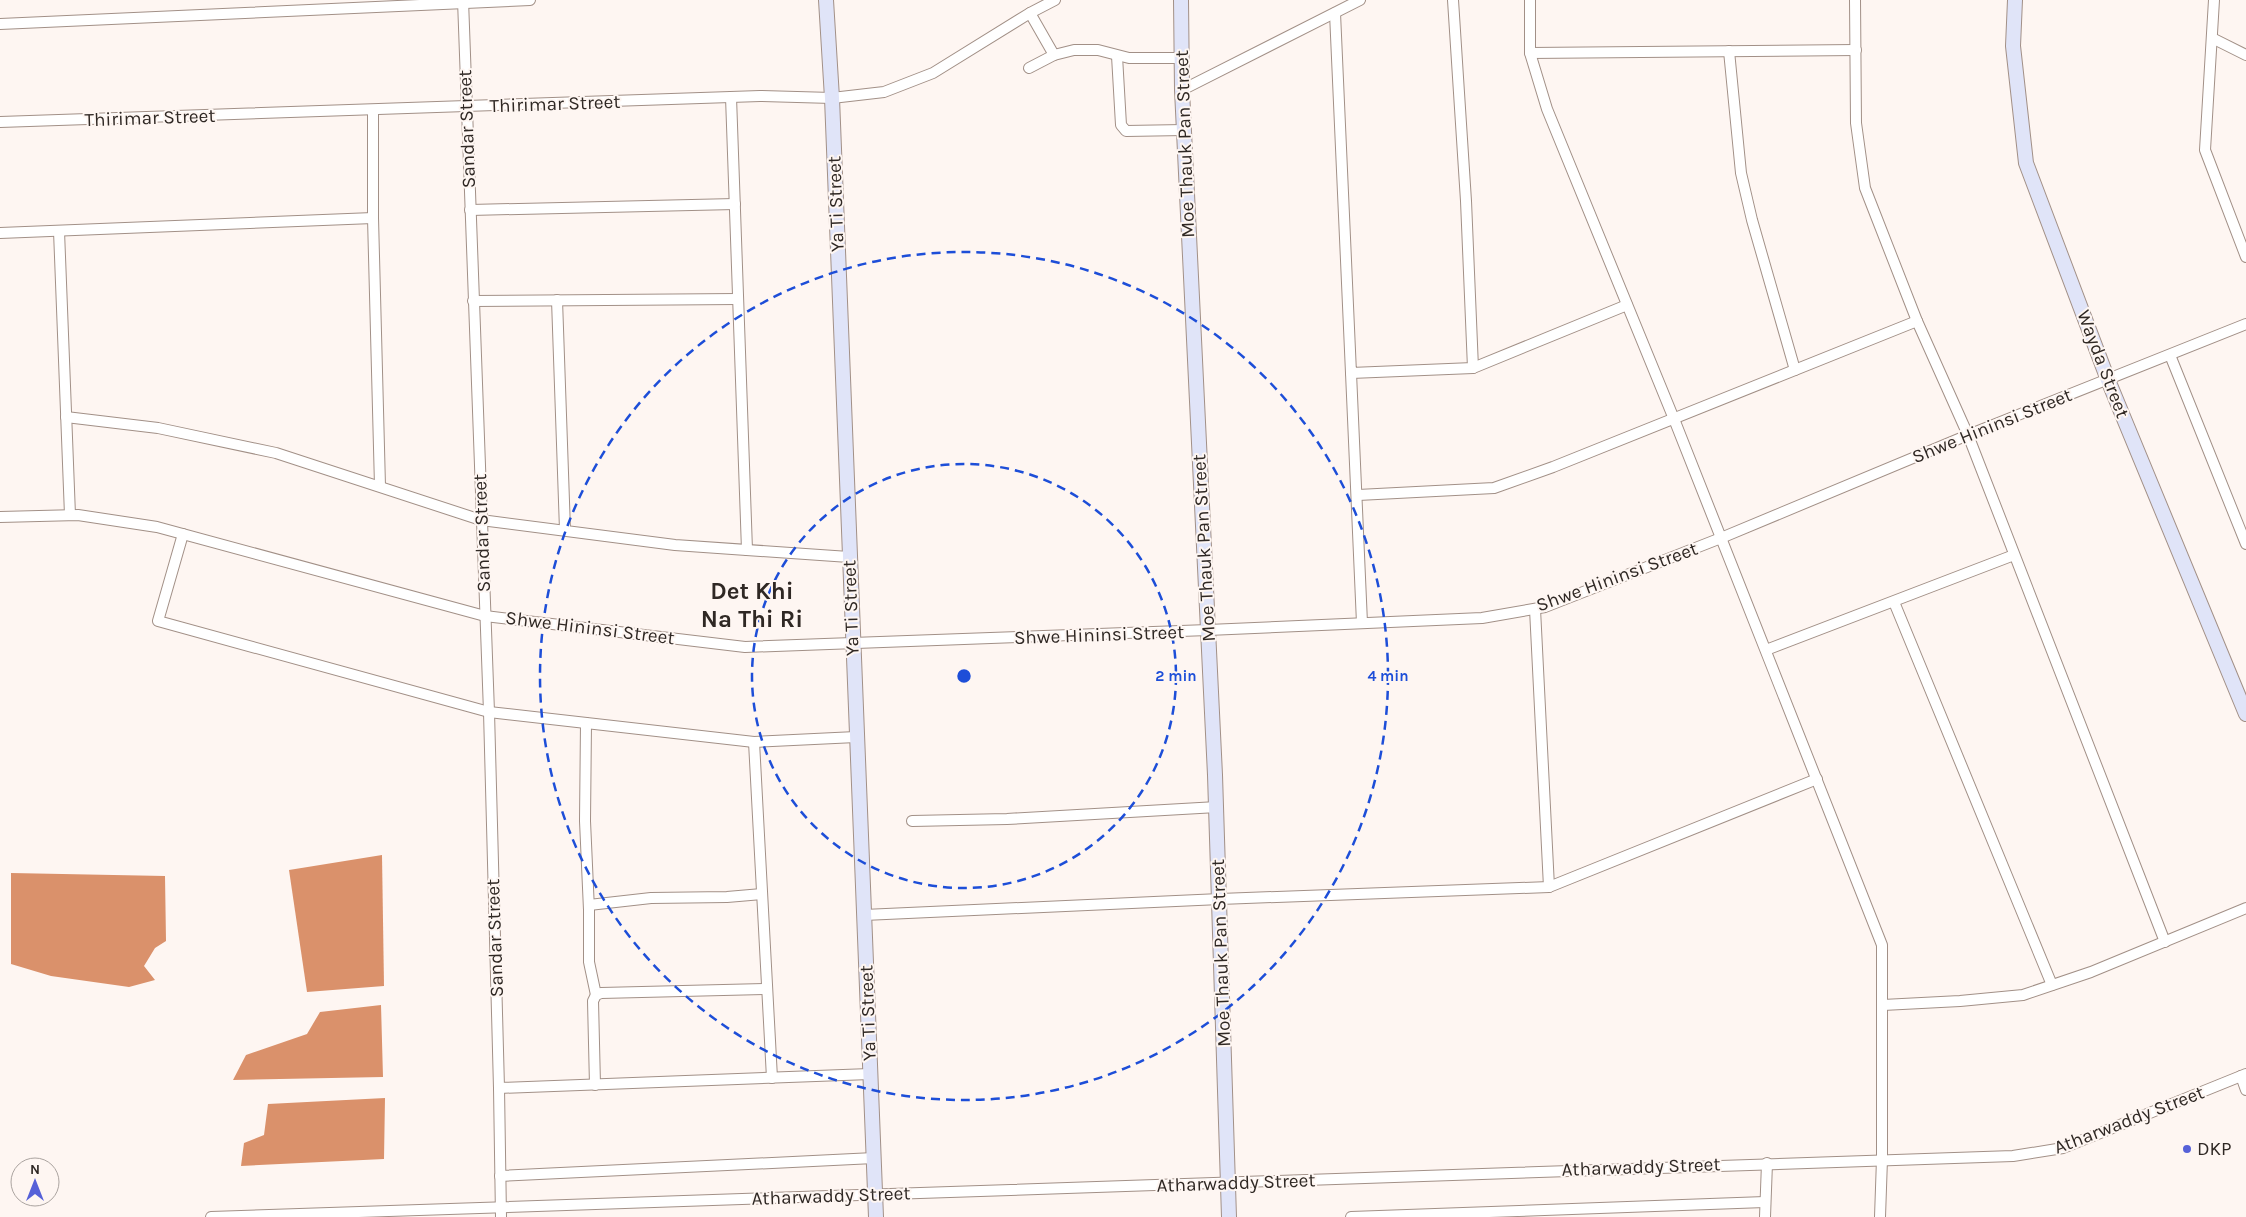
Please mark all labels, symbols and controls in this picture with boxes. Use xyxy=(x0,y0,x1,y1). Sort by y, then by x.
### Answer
street label: Moe Thauk Pan Street xyxy=(1171,50,1199,238)
street label: Sandar Street xyxy=(454,69,480,189)
street label: Thirimar Street xyxy=(489,91,621,117)
street label: Thirimar Street xyxy=(84,105,216,131)
street label: Ya Ti Street xyxy=(823,156,849,252)
street label: Wayda Street xyxy=(2072,307,2134,421)
street label: Shwe Hininsi Street xyxy=(1909,384,2075,468)
street label: Moe Thauk Pan Street xyxy=(1188,454,1220,642)
street label: Sandar Street xyxy=(469,473,495,593)
street label: Shwe Hininsi Street xyxy=(1533,538,1701,616)
street label: Ya Ti Street xyxy=(838,560,864,656)
district label: Det Khi Na Thi Ri xyxy=(701,577,803,633)
street label: Shwe Hininsi Street xyxy=(504,607,676,649)
street label: Shwe Hininsi Street xyxy=(1014,621,1184,649)
centre of rings xyxy=(955,667,973,685)
text: 2 min xyxy=(1155,667,1197,685)
text: 4 min xyxy=(1367,667,1409,685)
street label: Moe Thauk Pan Street xyxy=(1207,859,1235,1047)
street label: Sandar Street xyxy=(482,878,508,998)
street label: Ya Ti Street xyxy=(855,965,881,1061)
street label: Atharwaddy Street xyxy=(2051,1081,2207,1159)
place label: DKP xyxy=(2197,1138,2232,1160)
marker: DKP xyxy=(2181,1143,2193,1155)
street label: Atharwaddy Street xyxy=(1561,1153,1721,1181)
north arrow xyxy=(10,1157,60,1207)
text: N xyxy=(30,1161,40,1178)
street label: Atharwaddy Street xyxy=(1156,1169,1316,1197)
street label: Atharwaddy Street xyxy=(751,1182,911,1210)

